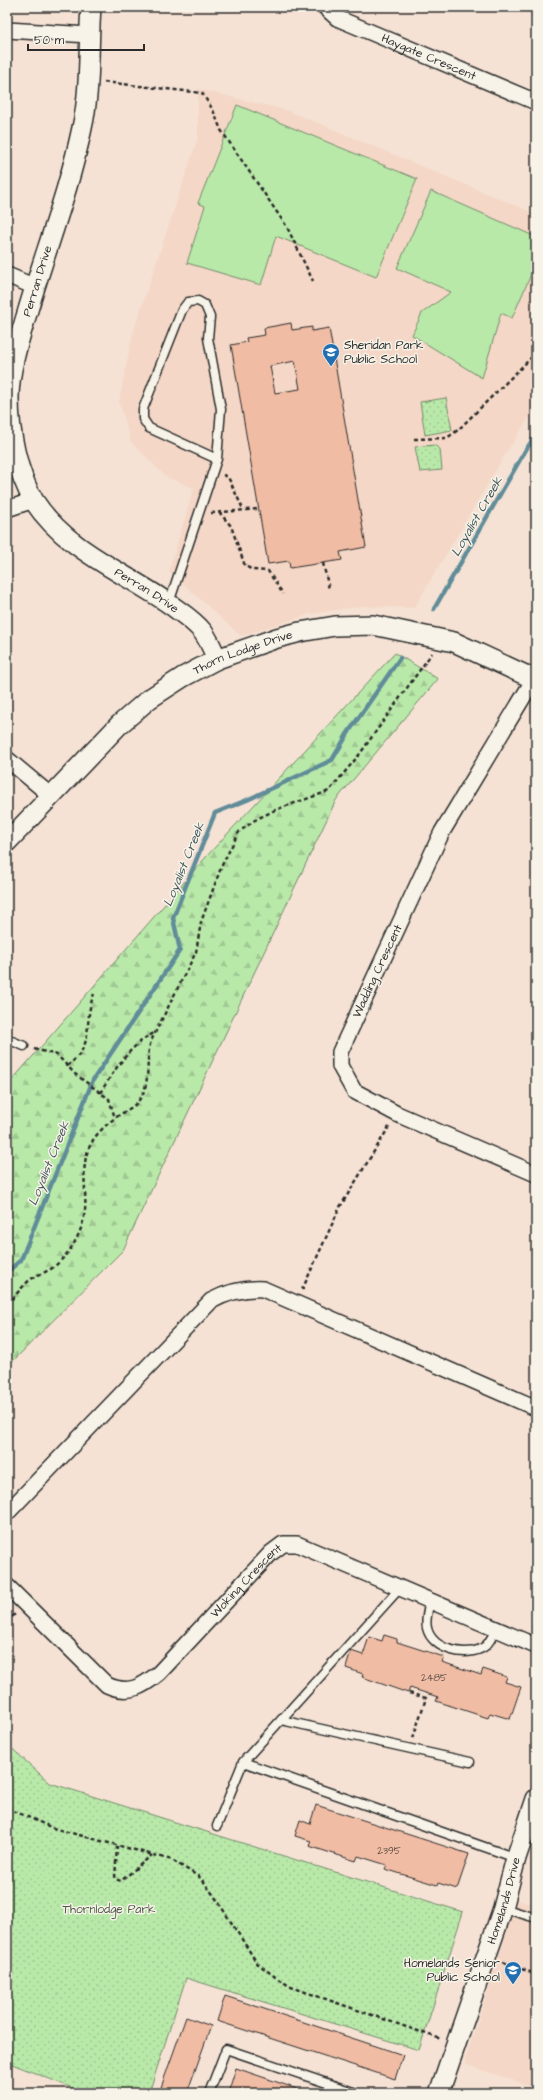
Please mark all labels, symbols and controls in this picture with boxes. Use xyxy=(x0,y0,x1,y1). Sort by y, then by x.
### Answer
scale bar xyxy=(28,26,144,52)
street label: Haygate Crescent xyxy=(379,30,479,85)
text: 50 m xyxy=(34,32,65,49)
street label: Perran Drive xyxy=(19,243,56,319)
place label: Sheridan Park Public School xyxy=(344,337,424,368)
school or university icon: Sheridan Park Public School xyxy=(321,342,341,367)
water label: Loyalist Creek xyxy=(447,472,508,560)
street label: Perran Drive xyxy=(111,564,183,618)
street label: Thorn Lodge Drive xyxy=(190,626,295,679)
water label: Loyalist Creek xyxy=(159,819,210,910)
street label: Wadding Crescent xyxy=(348,922,407,1021)
water label: Loyalist Creek xyxy=(24,1118,75,1209)
street label: Woking Crescent xyxy=(207,1540,286,1622)
house number: 2485 xyxy=(421,1671,447,1685)
house number: 2395 xyxy=(377,1844,401,1858)
street label: Homelands Drive xyxy=(483,1855,525,1947)
park label: Thornlodge Park xyxy=(63,1901,156,1919)
place label: Homelands Senior Public School xyxy=(404,1955,500,1986)
school or university icon: Homelands Senior Public School xyxy=(503,1960,523,1985)

